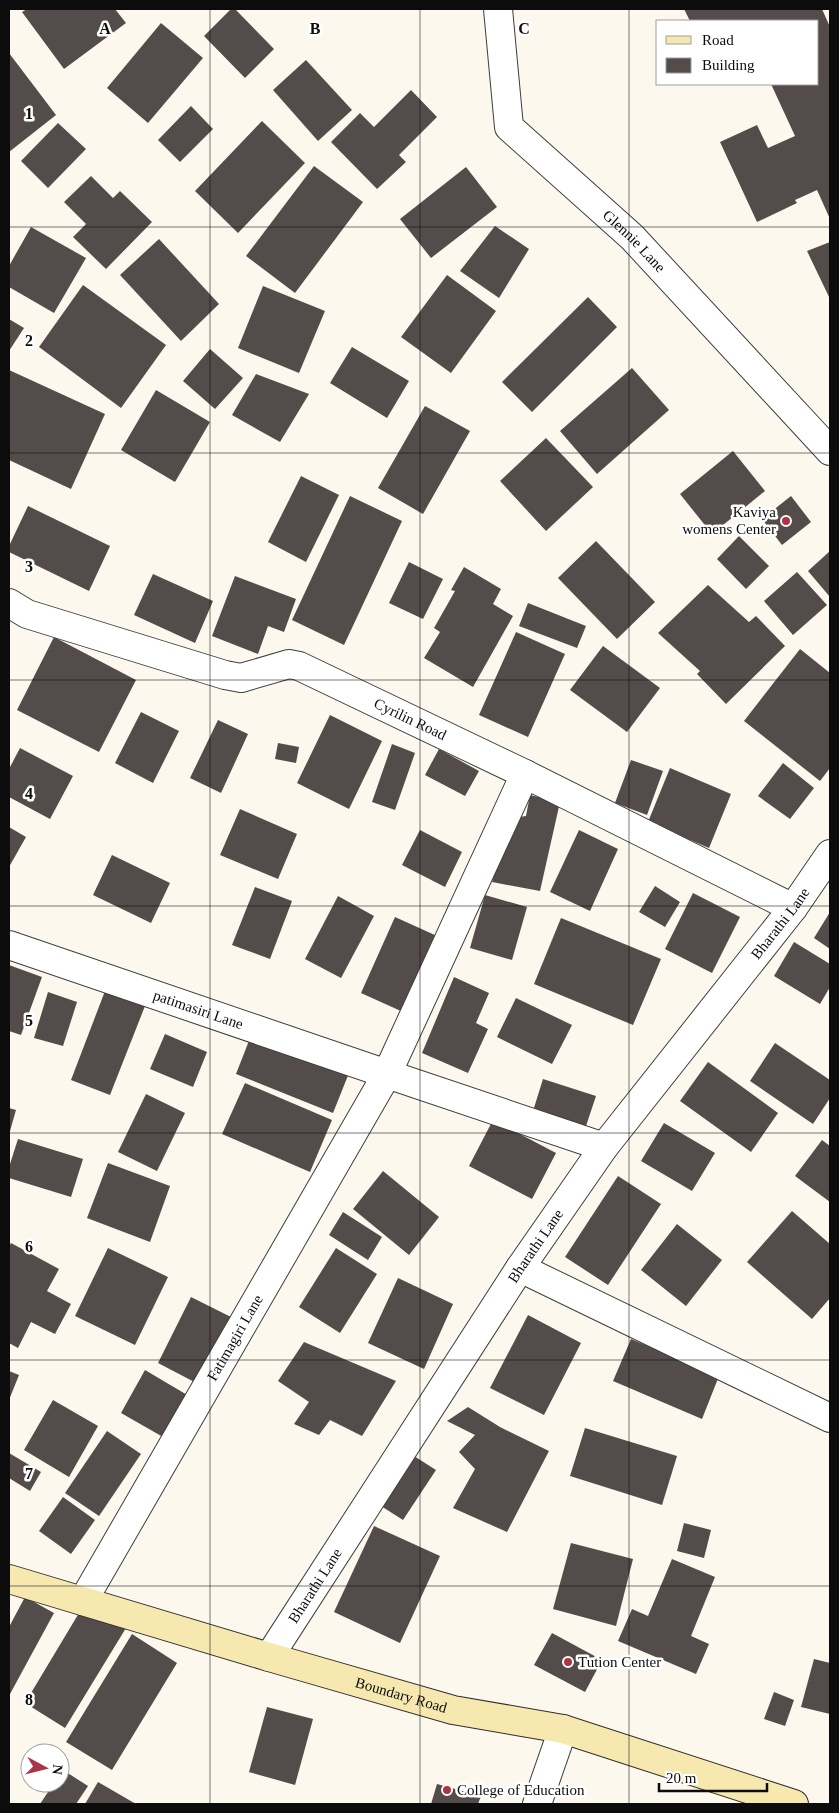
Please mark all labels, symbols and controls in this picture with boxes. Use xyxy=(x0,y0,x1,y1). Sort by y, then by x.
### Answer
text: A xyxy=(99,20,111,37)
text: B xyxy=(310,20,321,37)
text: C xyxy=(518,20,530,37)
legend xyxy=(656,20,819,85)
text: Road xyxy=(702,32,734,48)
text: Building xyxy=(702,57,755,73)
text: 1 xyxy=(25,105,33,122)
street label: Glennie Lane xyxy=(600,207,669,276)
text: 2 xyxy=(25,332,33,349)
place label: Kaviya womens Center xyxy=(682,504,776,537)
marker: Kaviya womens Center xyxy=(780,515,792,527)
text: 3 xyxy=(25,558,33,575)
street label: Cyrilin Road xyxy=(372,695,449,743)
text: 4 xyxy=(25,785,33,802)
street label: Bharathi Lane xyxy=(748,884,813,962)
street label: patimasiri Lane xyxy=(151,987,246,1032)
text: 5 xyxy=(25,1012,33,1029)
street label: Bharathi Lane xyxy=(505,1206,567,1286)
text: 6 xyxy=(25,1238,33,1255)
street label: Fatimagiri Lane xyxy=(204,1292,266,1383)
text: 7 xyxy=(25,1465,33,1482)
street label: Bharathi Lane xyxy=(285,1545,345,1626)
place label: Tution Center xyxy=(578,1654,661,1670)
marker: Tution Center xyxy=(562,1656,574,1668)
street label: Boundary Road xyxy=(353,1674,449,1716)
text: 8 xyxy=(25,1691,33,1708)
north arrow xyxy=(20,1743,70,1793)
scale bar xyxy=(659,1760,766,1792)
text: N xyxy=(49,1764,65,1775)
text: 20 m xyxy=(666,1770,697,1786)
place label: College of Education xyxy=(457,1782,585,1798)
marker: College of Education xyxy=(441,1784,453,1796)

